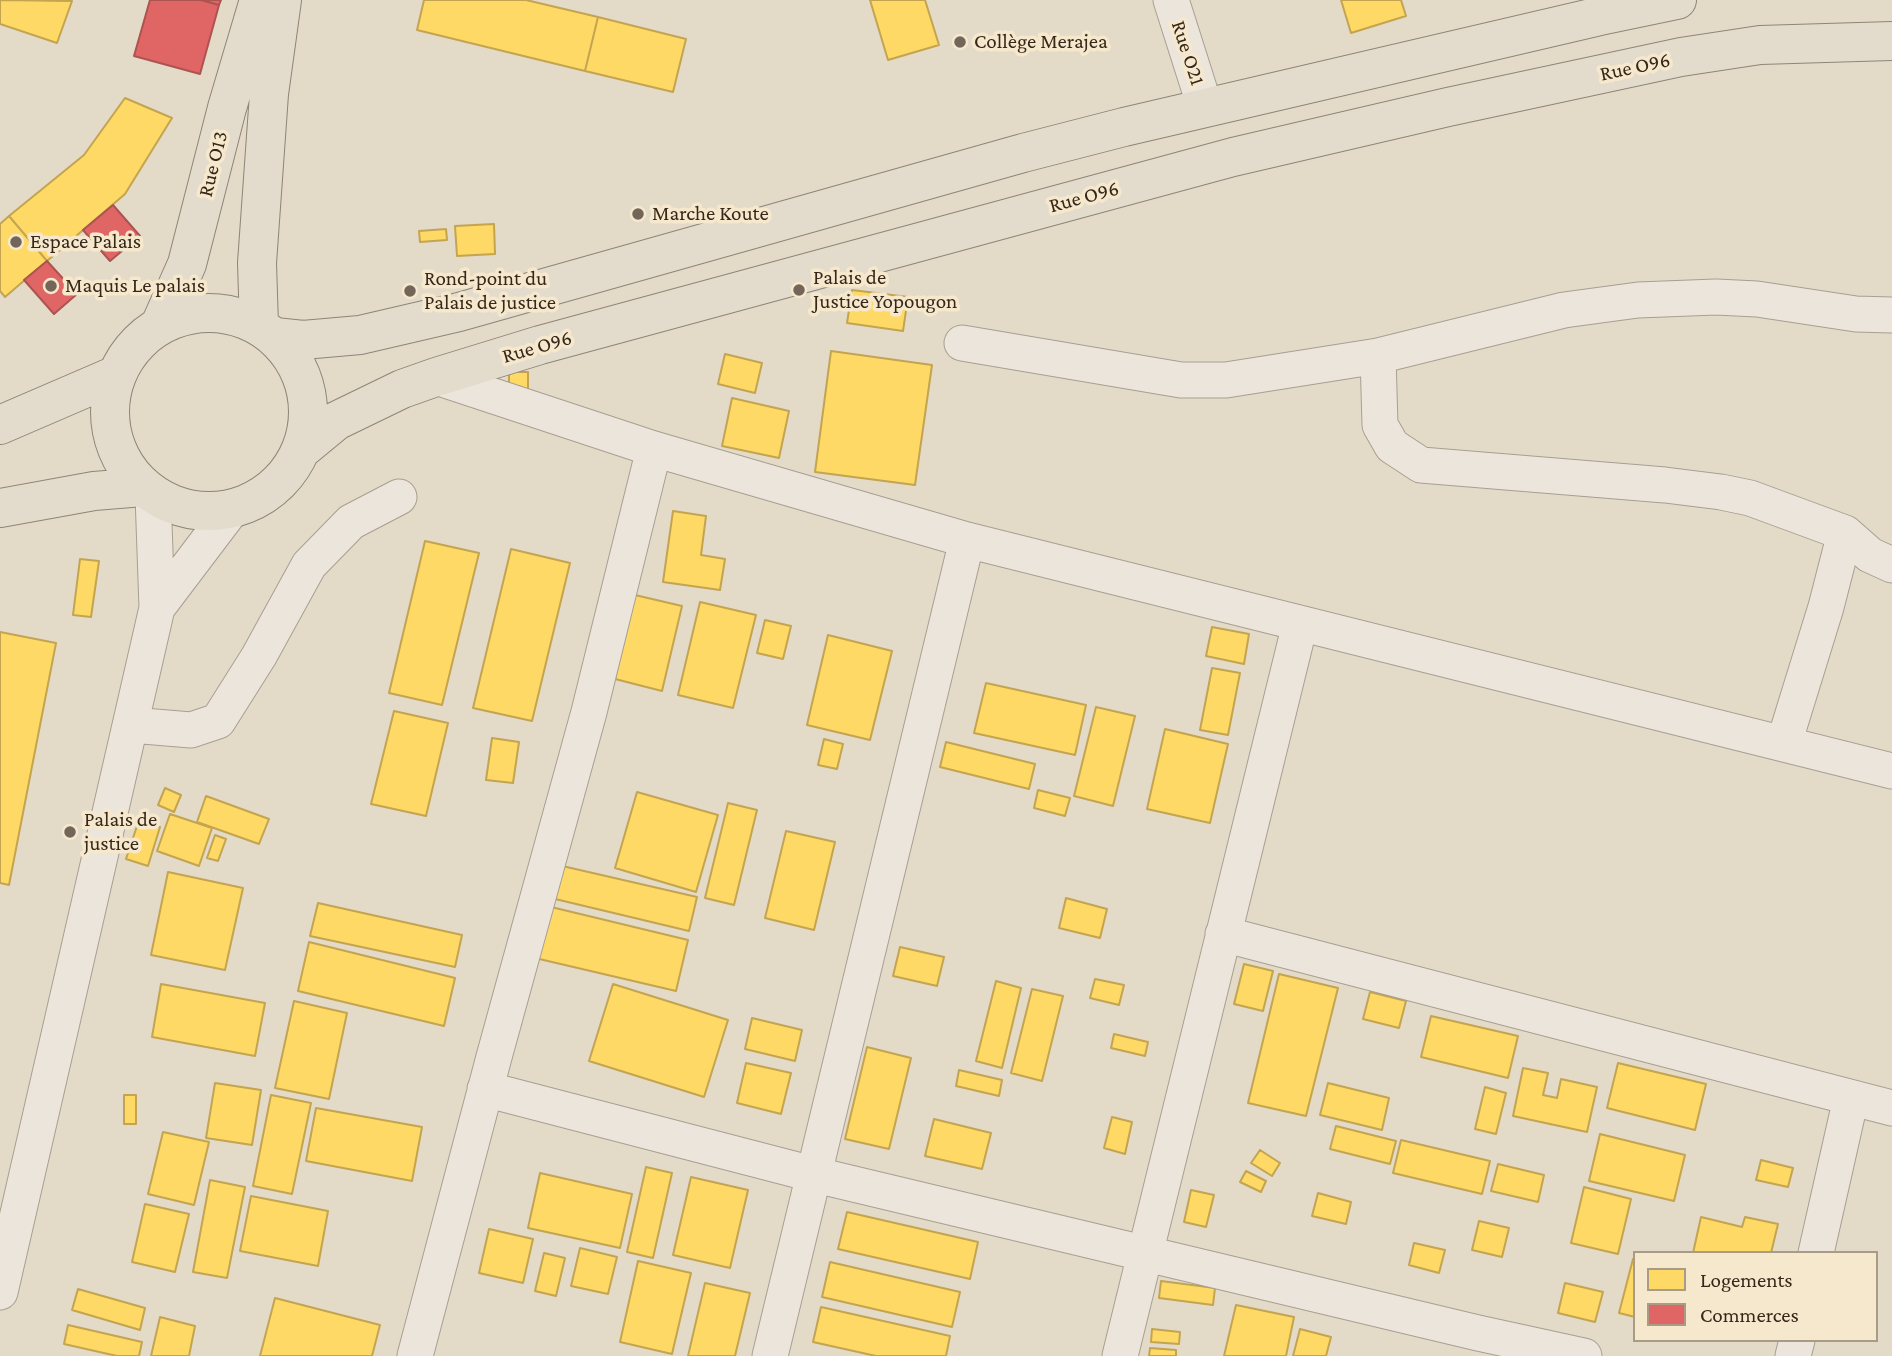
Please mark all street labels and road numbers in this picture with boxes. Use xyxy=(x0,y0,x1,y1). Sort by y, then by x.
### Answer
street label: Rue O21 xyxy=(1166,17,1210,89)
street label: Rue O96 xyxy=(1598,47,1672,87)
street label: Rue O13 xyxy=(193,129,233,199)
street label: Rue O96 xyxy=(1046,176,1122,218)
street label: Rue O96 xyxy=(499,325,575,369)

